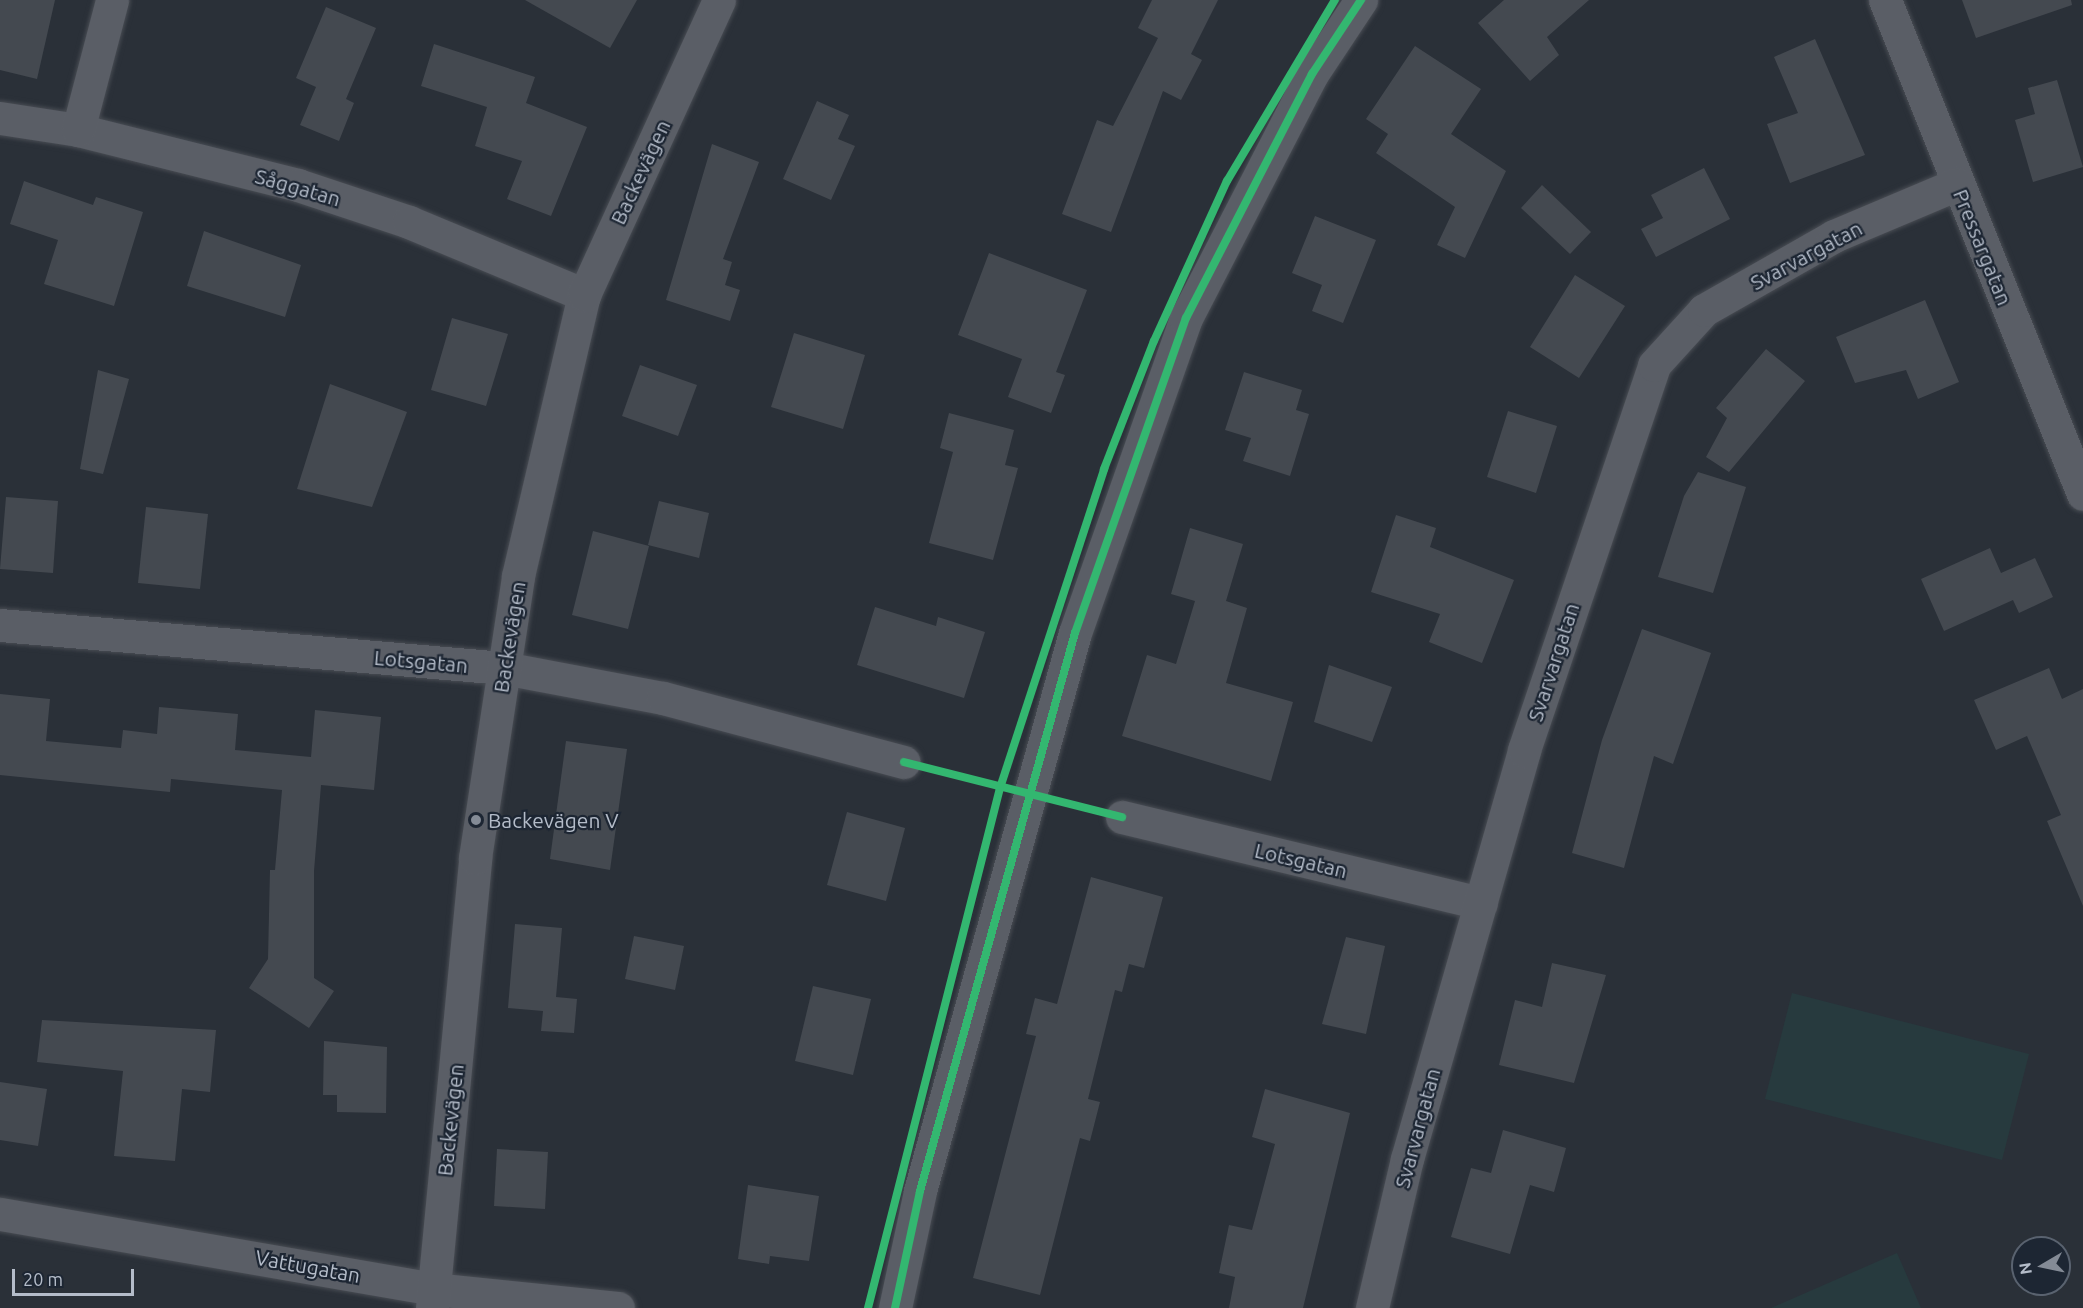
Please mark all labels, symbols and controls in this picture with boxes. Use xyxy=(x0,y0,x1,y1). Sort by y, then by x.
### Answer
street label: Backevägen xyxy=(605,116,675,228)
street label: Såggatan xyxy=(252,163,344,211)
street label: Pressargatan xyxy=(1948,185,2018,309)
street label: Svarvargatan xyxy=(1746,215,1866,295)
street label: Backevägen xyxy=(488,580,530,694)
street label: Svarvargatan xyxy=(1522,600,1584,724)
street label: Lotsgatan xyxy=(373,644,469,678)
place label: Backevägen V xyxy=(488,807,619,833)
marker: Backevägen V xyxy=(469,813,483,827)
street label: Lotsgatan xyxy=(1252,837,1350,883)
street label: Backevägen xyxy=(432,1063,468,1177)
street label: Svarvargatan xyxy=(1389,1065,1445,1191)
north arrow xyxy=(2011,1236,2071,1296)
street label: Vattugatan xyxy=(254,1244,362,1288)
scale bar xyxy=(15,1257,136,1295)
text: N xyxy=(2015,1261,2035,1276)
text: 20 m xyxy=(23,1269,63,1289)

